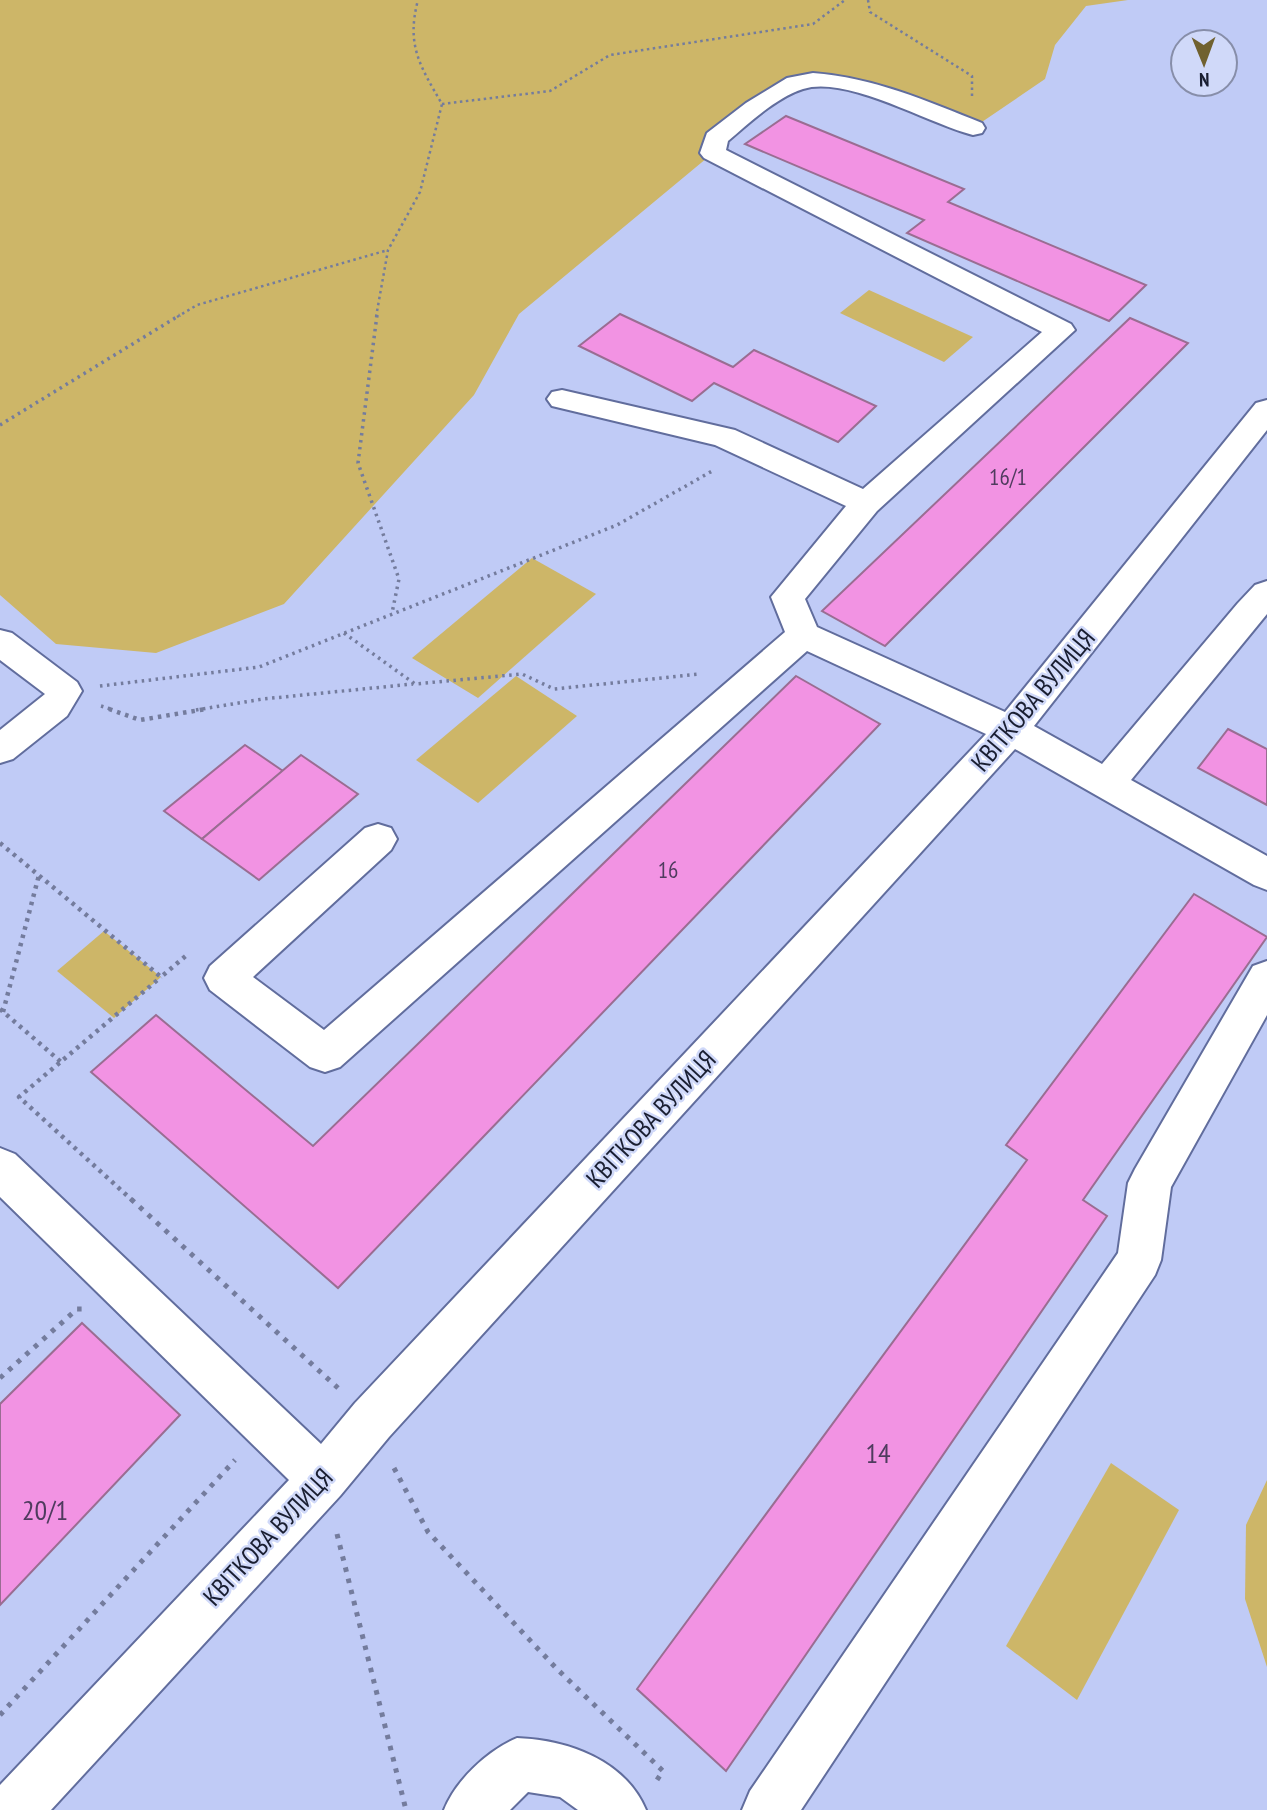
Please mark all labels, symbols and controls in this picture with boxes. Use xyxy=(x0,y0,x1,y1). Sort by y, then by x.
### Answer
north arrow xyxy=(1169,28,1239,98)
text: N xyxy=(1199,68,1210,92)
house number: 16/1 xyxy=(989,462,1027,491)
street label: КВІТКОВА ВУЛИЦЯ xyxy=(963,622,1102,778)
house number: 16 xyxy=(658,855,678,884)
street label: КВІТКОВА ВУЛИЦЯ xyxy=(579,1043,723,1194)
house number: 14 xyxy=(865,1434,891,1471)
street label: КВІТКОВА ВУЛИЦЯ xyxy=(196,1461,340,1612)
house number: 20/1 xyxy=(22,1491,68,1528)

